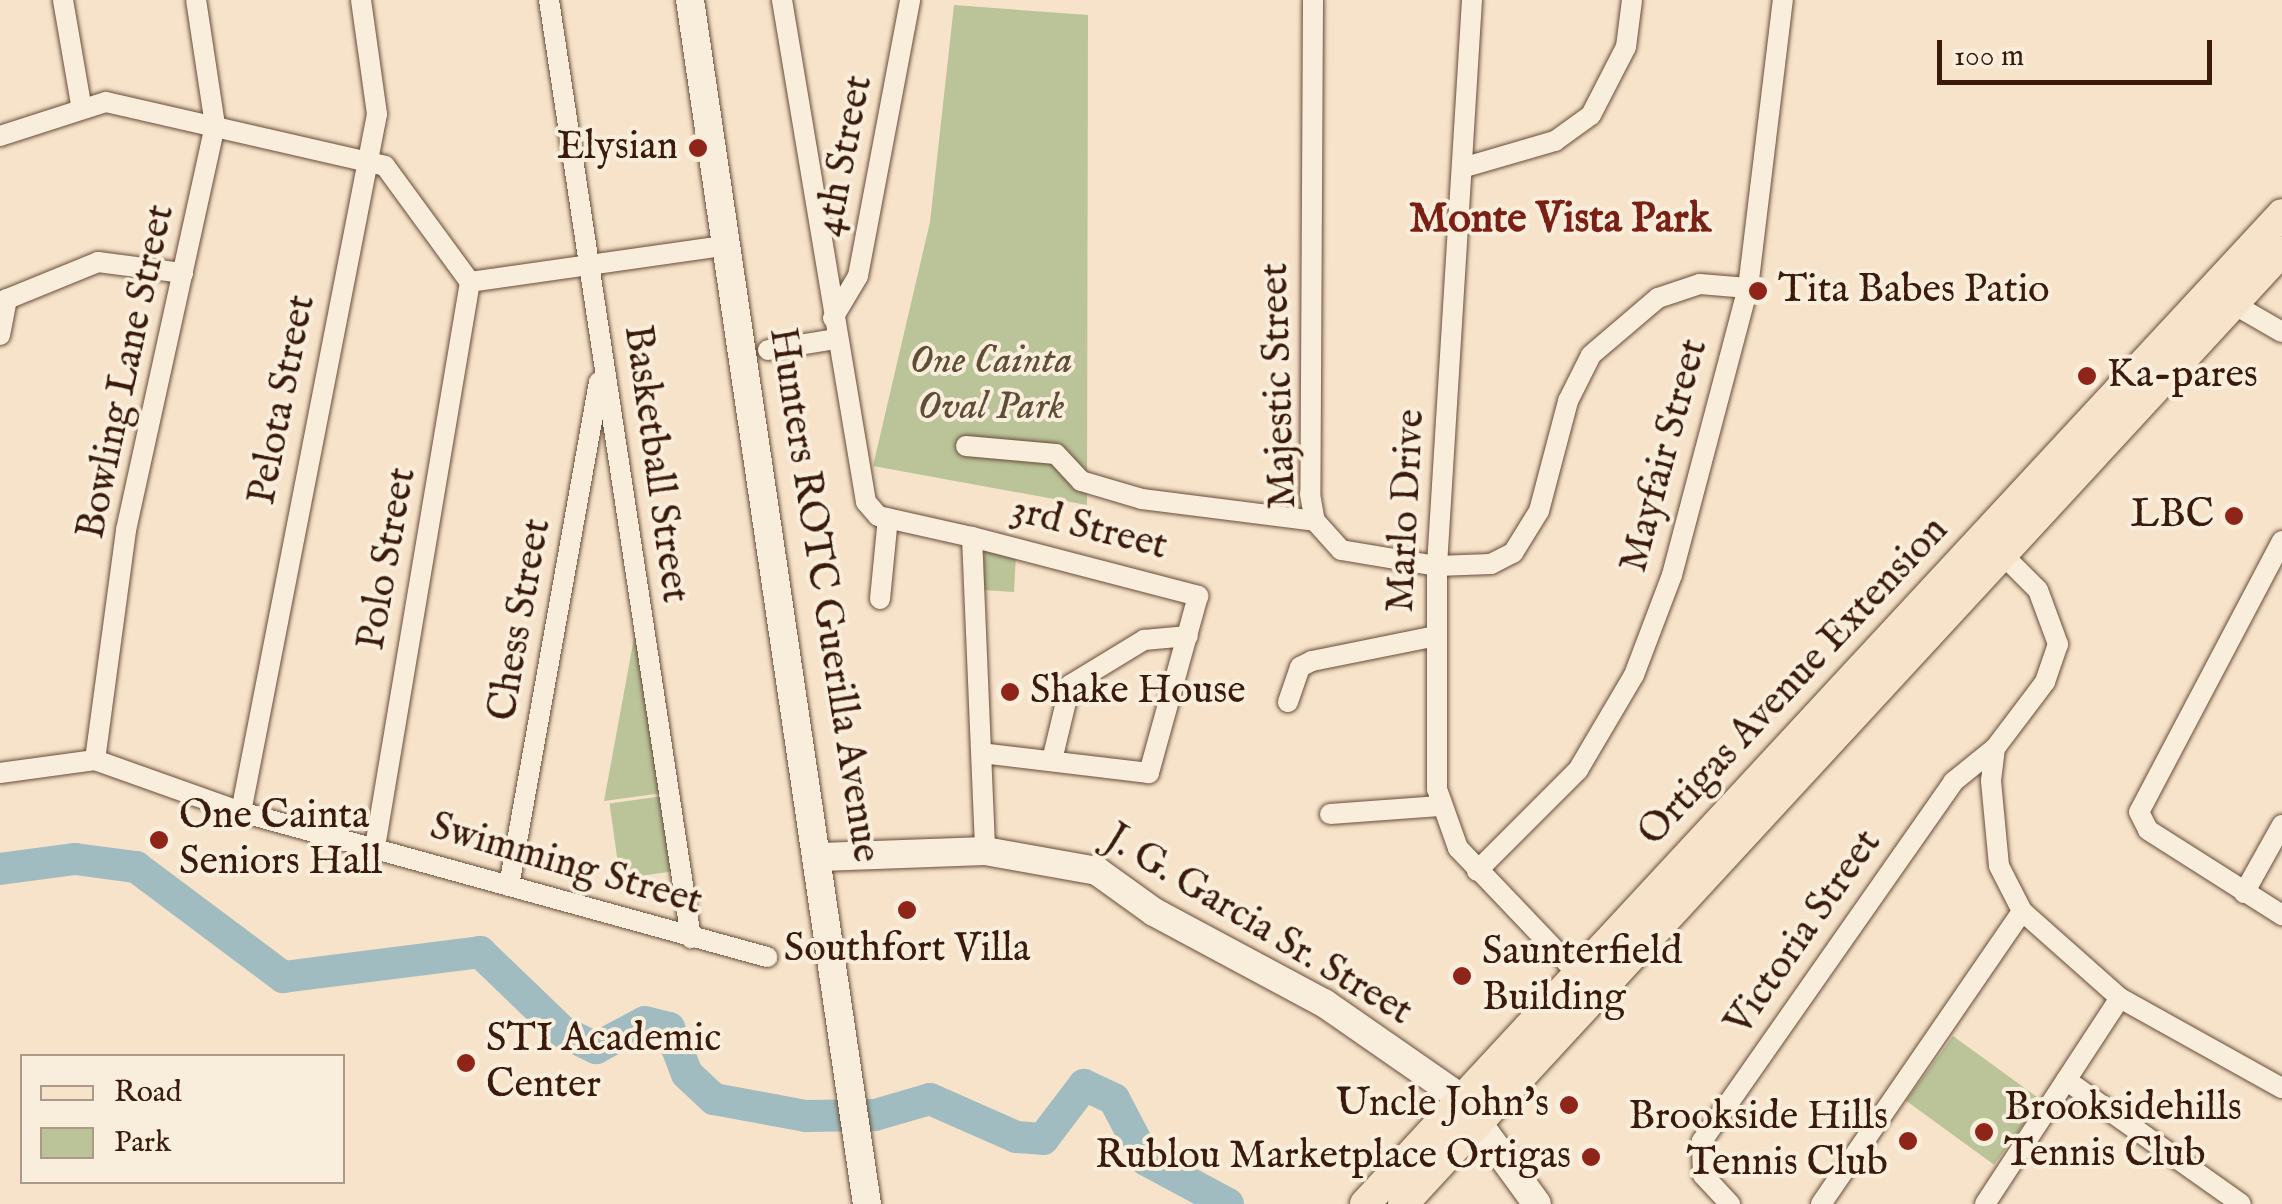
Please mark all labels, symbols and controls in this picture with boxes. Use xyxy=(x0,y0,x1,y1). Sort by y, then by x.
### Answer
scale bar xyxy=(1942,20,2217,82)
text: 100 m xyxy=(1954,38,2024,76)
street label: 4th Street xyxy=(806,72,884,240)
place label: Elysian xyxy=(557,124,678,172)
marker: Elysian xyxy=(687,137,709,159)
district label: Monte Vista Park xyxy=(1409,195,1711,245)
street label: Bowling Lane Street xyxy=(68,200,186,544)
street label: Majestic Street xyxy=(1252,262,1308,510)
place label: Tita Babes Patio xyxy=(1778,267,2050,315)
marker: Tita Babes Patio xyxy=(1747,280,1769,302)
street label: Pelota Street xyxy=(239,291,327,509)
street label: Basketball Street xyxy=(612,322,698,606)
street label: Hunters ROTC Guerilla Avenue xyxy=(757,324,889,866)
street label: Mayfair Street xyxy=(1611,334,1719,578)
park label: One Cainta Oval Park xyxy=(910,338,1072,432)
place label: Ka-pares xyxy=(2107,352,2258,400)
marker: Ka-pares xyxy=(2076,365,2098,387)
street label: Marlo Drive xyxy=(1378,408,1436,614)
street label: Polo Street xyxy=(348,464,428,654)
street label: 3rd Street xyxy=(1006,486,1172,572)
place label: LBC xyxy=(2131,492,2214,540)
marker: LBC xyxy=(2223,505,2245,527)
street label: Ortigas Avenue Extension xyxy=(1629,507,1959,857)
street label: Chess Street xyxy=(480,515,562,725)
place label: Shake House xyxy=(1030,668,1246,716)
marker: Shake House xyxy=(999,681,1021,703)
place label: One Cainta Seniors Hall xyxy=(179,793,382,887)
street label: Swimming Street xyxy=(425,803,707,927)
street label: J. G. Garcia Sr. Street xyxy=(1096,815,1420,1037)
street label: Victoria Street xyxy=(1716,821,1892,1045)
marker: One Cainta Seniors Hall xyxy=(148,829,170,851)
marker: Southfort Villa xyxy=(896,899,918,921)
place label: Southfort Villa xyxy=(784,926,1030,974)
place label: Saunterfield Building xyxy=(1482,929,1682,1023)
marker: Saunterfield Building xyxy=(1451,965,1473,987)
place label: STI Academic Center xyxy=(486,1016,721,1110)
marker: STI Academic Center xyxy=(455,1052,477,1074)
legend xyxy=(20,1054,345,1184)
text: Road xyxy=(114,1074,182,1112)
place label: Uncle John's xyxy=(1336,1081,1549,1129)
place label: Brooksidehills Tennis Club xyxy=(2004,1085,2242,1179)
marker: Uncle John's xyxy=(1558,1094,1580,1116)
place label: Brookside Hills Tennis Club xyxy=(1628,1094,1888,1188)
marker: Brooksidehills Tennis Club xyxy=(1973,1121,1995,1143)
text: Park xyxy=(114,1124,171,1162)
marker: Brookside Hills Tennis Club xyxy=(1897,1130,1919,1152)
place label: Rublou Marketplace Ortigas xyxy=(1095,1133,1571,1181)
marker: Rublou Marketplace Ortigas xyxy=(1580,1146,1602,1168)

